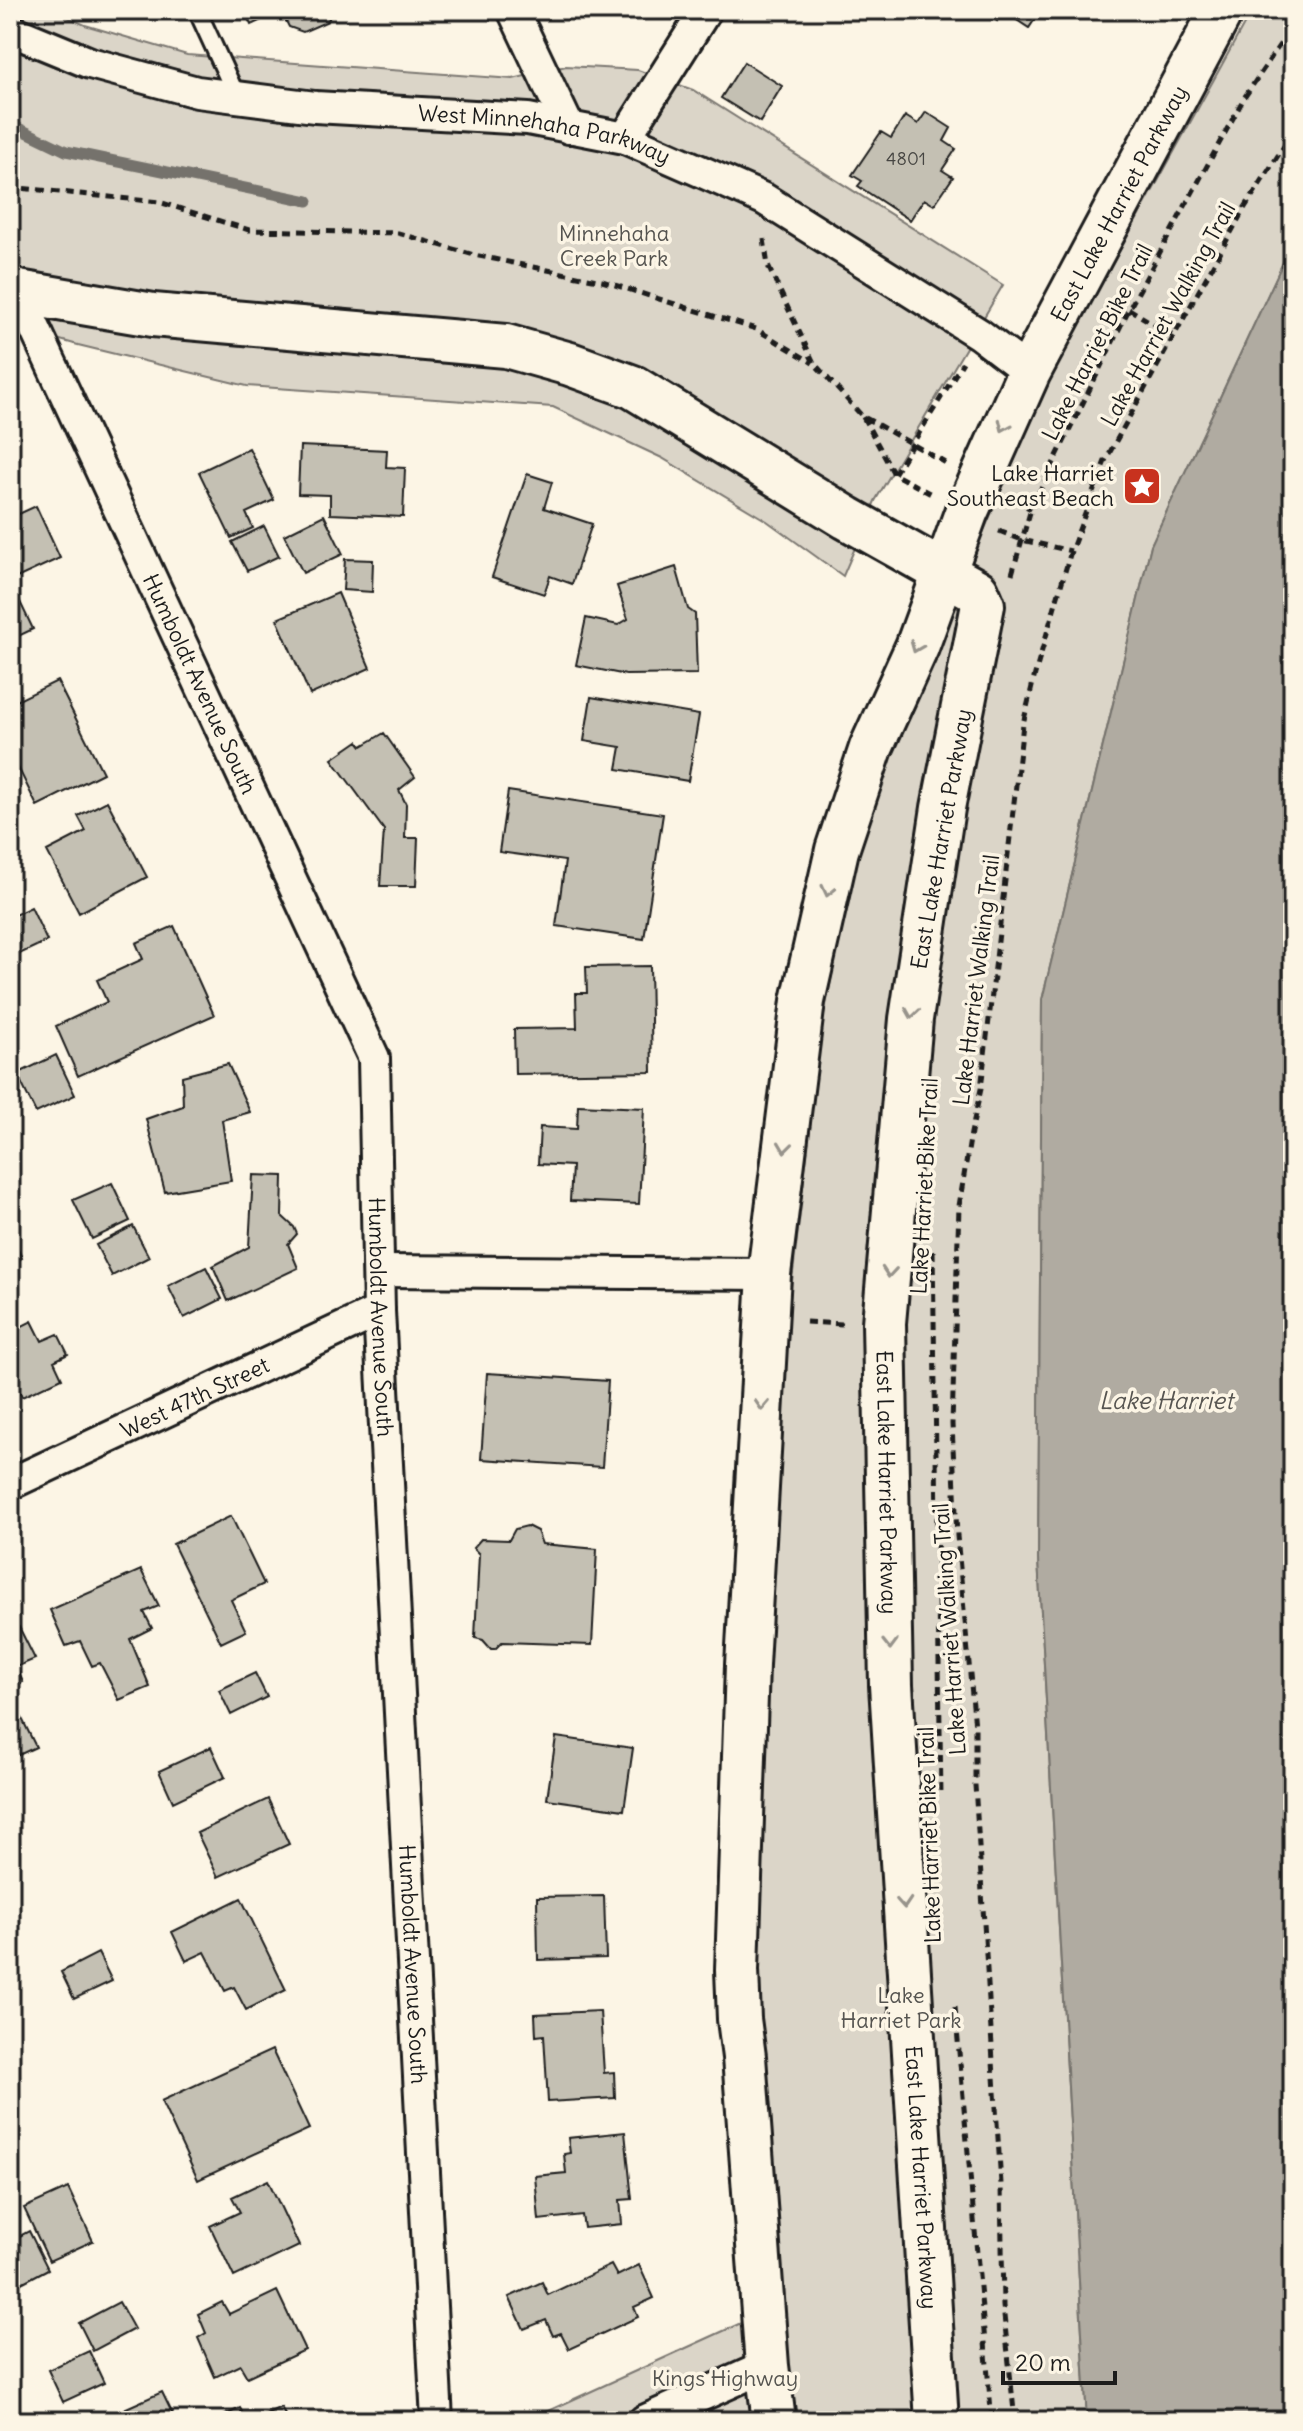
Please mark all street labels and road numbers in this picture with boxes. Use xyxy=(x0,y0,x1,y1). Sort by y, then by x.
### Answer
street label: East Lake Harriet Parkway xyxy=(1044,80,1193,326)
street label: West Minnehaha Parkway xyxy=(417,99,675,170)
street label: Lake Harriet Walking Trail xyxy=(1095,197,1241,431)
street label: Lake Harriet Bike Trail xyxy=(1035,239,1159,445)
street label: Humboldt Avenue South xyxy=(137,569,263,798)
street label: East Lake Harriet Parkway xyxy=(904,707,978,971)
street label: Lake Harriet Walking Trail xyxy=(947,853,1005,1107)
street label: Lake Harriet Bike Trail xyxy=(904,1077,944,1295)
street label: Humboldt Avenue South xyxy=(363,1197,400,1438)
street label: East Lake Harriet Parkway xyxy=(871,1350,904,1615)
street label: West 47th Street xyxy=(116,1351,274,1444)
street label: Lake Harriet Walking Trail xyxy=(926,1502,972,1756)
street label: Lake Harriet Bike Trail xyxy=(911,1726,947,1944)
street label: Humboldt Avenue South xyxy=(393,1844,433,2085)
street label: East Lake Harriet Parkway xyxy=(900,2045,944,2310)

